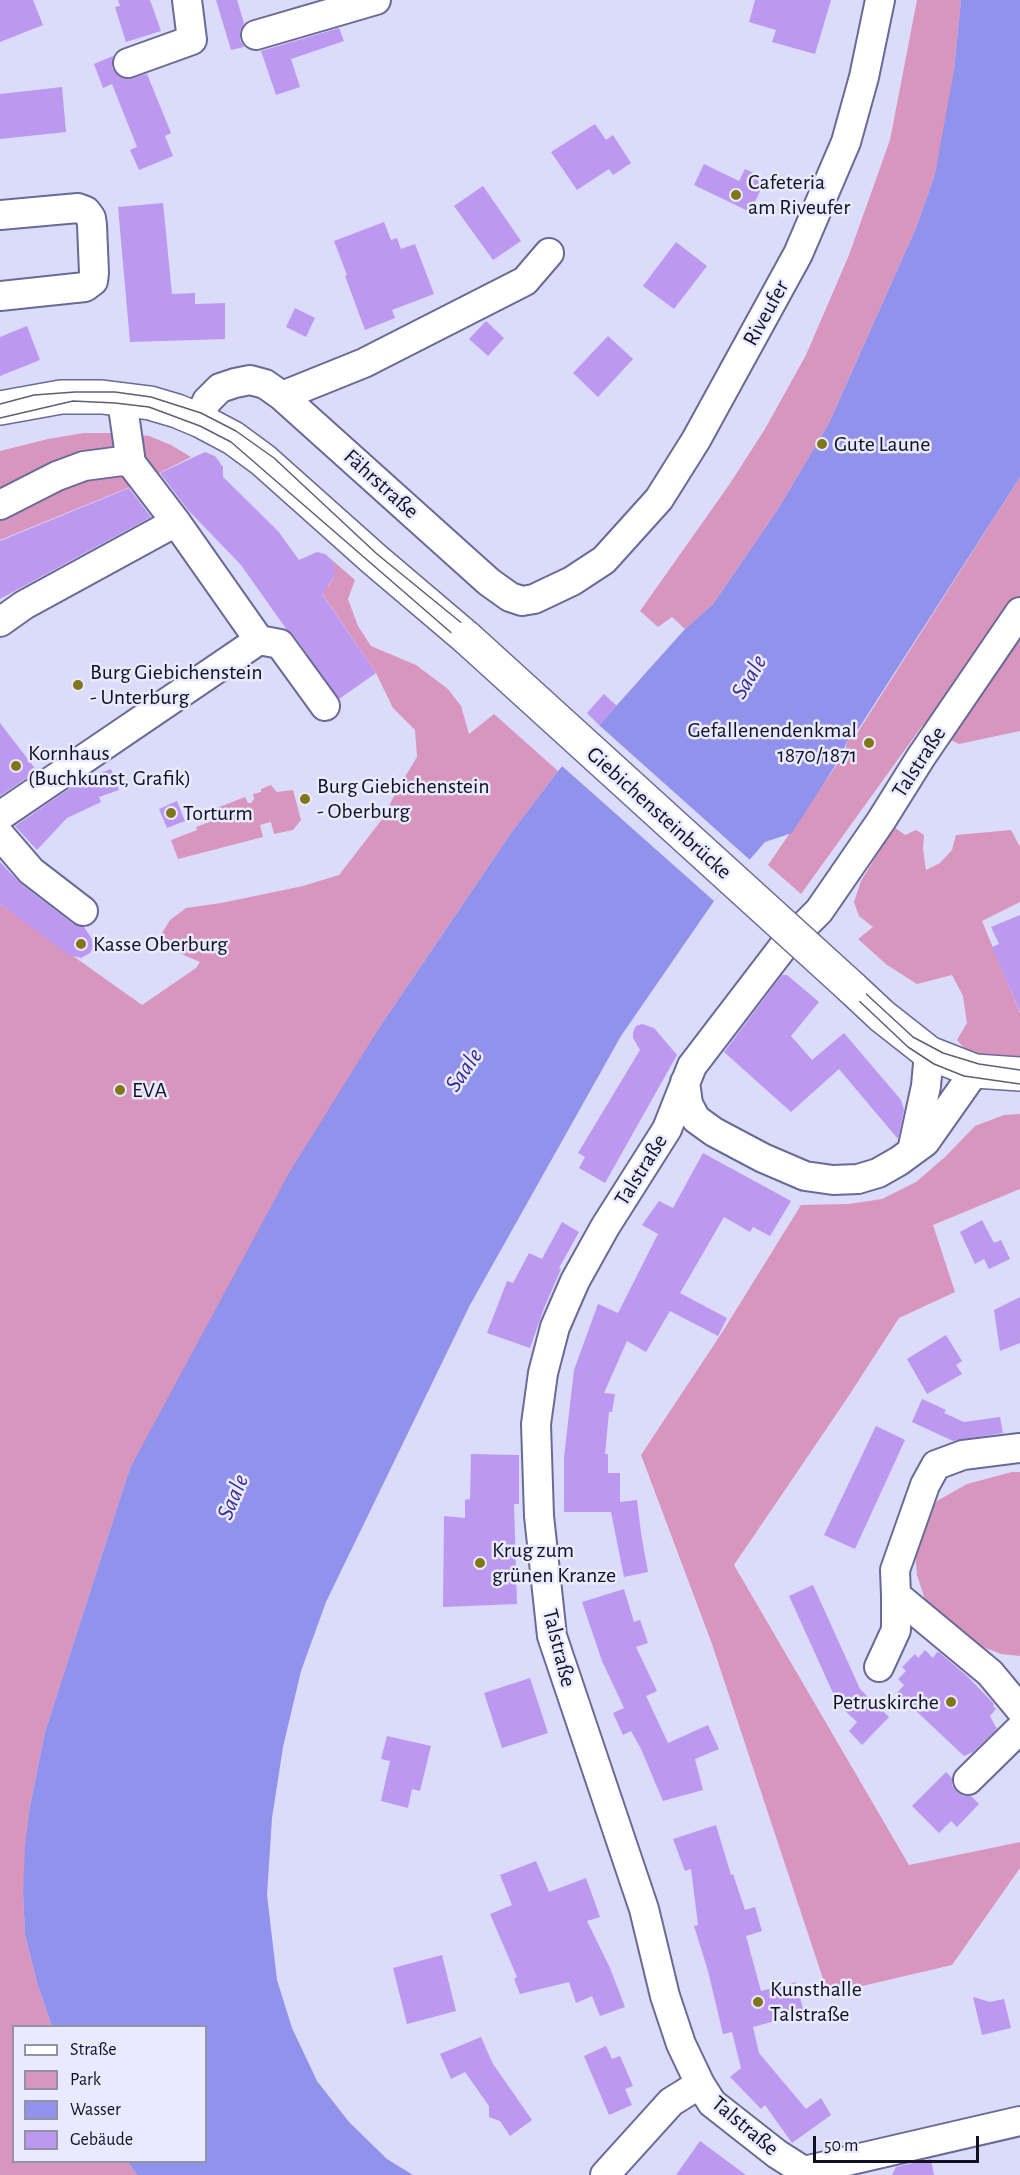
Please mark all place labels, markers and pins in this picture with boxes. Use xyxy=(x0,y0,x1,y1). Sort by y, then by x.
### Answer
place label: Cafeteria am Riveufer xyxy=(748,169,850,220)
marker: Cafeteria am Riveufer xyxy=(729,188,743,202)
place label: Gute Laune xyxy=(834,431,930,457)
marker: Gute Laune xyxy=(815,437,829,451)
place label: Burg Giebichenstein - Unterburg xyxy=(90,659,263,710)
marker: Burg Giebichenstein - Unterburg xyxy=(71,678,85,692)
place label: Gefallenendenkmal 1870/1871 xyxy=(688,717,857,768)
marker: Gefallenendenkmal 1870/1871 xyxy=(862,736,876,750)
place label: Kornhaus (Buchkunst, Grafik) xyxy=(28,740,191,792)
marker: Kornhaus (Buchkunst, Grafik) xyxy=(9,759,23,773)
place label: Burg Giebichenstein - Oberburg xyxy=(317,773,490,824)
marker: Burg Giebichenstein - Oberburg xyxy=(298,792,312,806)
place label: Torturm xyxy=(183,800,253,826)
marker: Torturm xyxy=(164,806,178,820)
place label: Kasse Oberburg xyxy=(93,931,228,957)
marker: Kasse Oberburg xyxy=(74,937,88,951)
place label: EVA xyxy=(132,1077,167,1103)
marker: EVA xyxy=(113,1083,127,1097)
place label: Krug zum grünen Kranze xyxy=(492,1537,616,1588)
marker: Krug zum grünen Kranze xyxy=(473,1556,487,1570)
place label: Petruskirche xyxy=(832,1689,939,1715)
marker: Petruskirche xyxy=(944,1695,958,1709)
place label: Kunsthalle Talstraße xyxy=(770,1976,862,2028)
marker: Kunsthalle Talstraße xyxy=(751,1995,765,2009)

